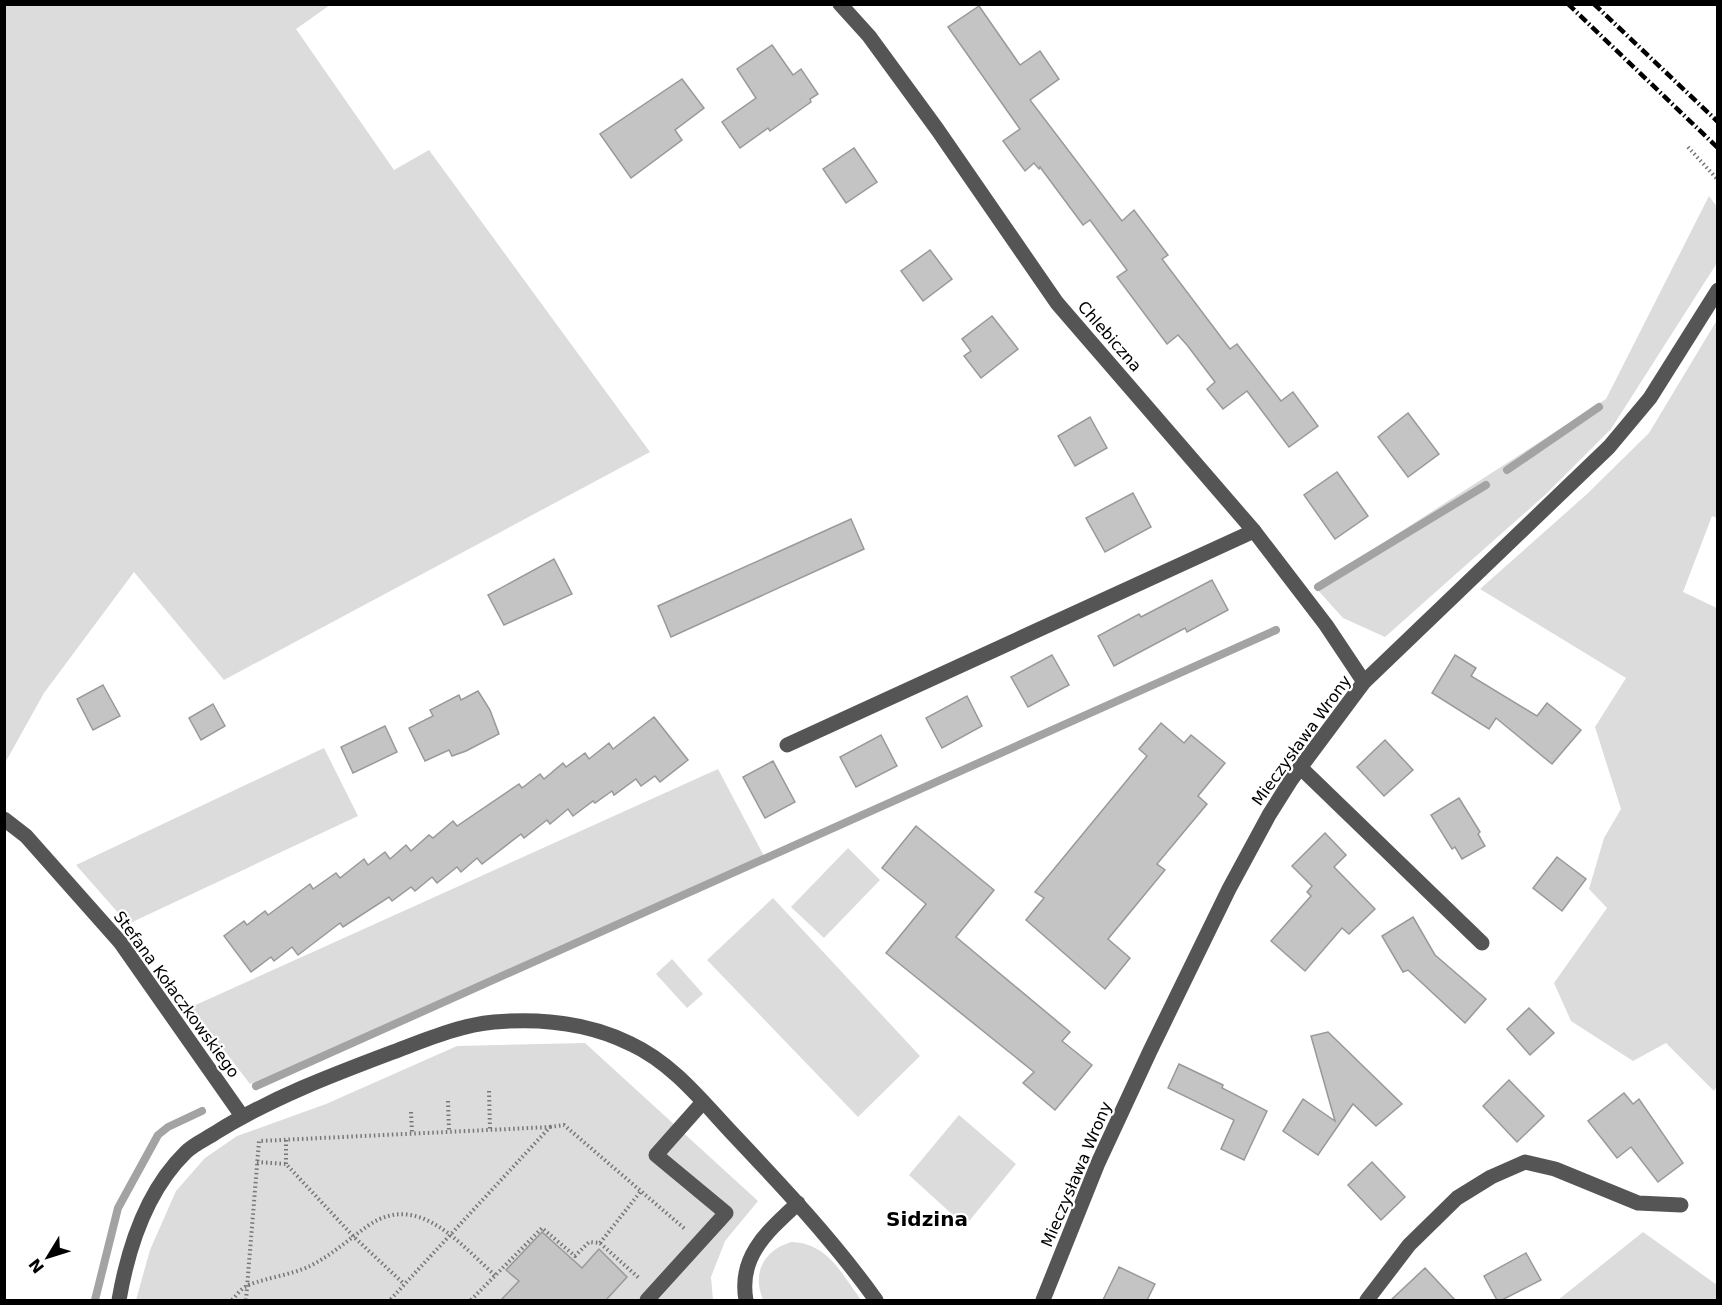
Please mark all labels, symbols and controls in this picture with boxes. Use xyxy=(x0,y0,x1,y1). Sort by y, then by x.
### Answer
street label: Chlebiczna xyxy=(1074,297,1145,376)
street label: Mieczysława Wrony xyxy=(1248,672,1355,809)
street label: Stefana Kołaczkowskiego xyxy=(110,907,243,1081)
street label: Mieczysława Wrony xyxy=(1037,1099,1116,1250)
district label: Sidzina xyxy=(886,1207,968,1231)
north arrow xyxy=(18,1227,78,1287)
text: N xyxy=(25,1255,48,1277)

